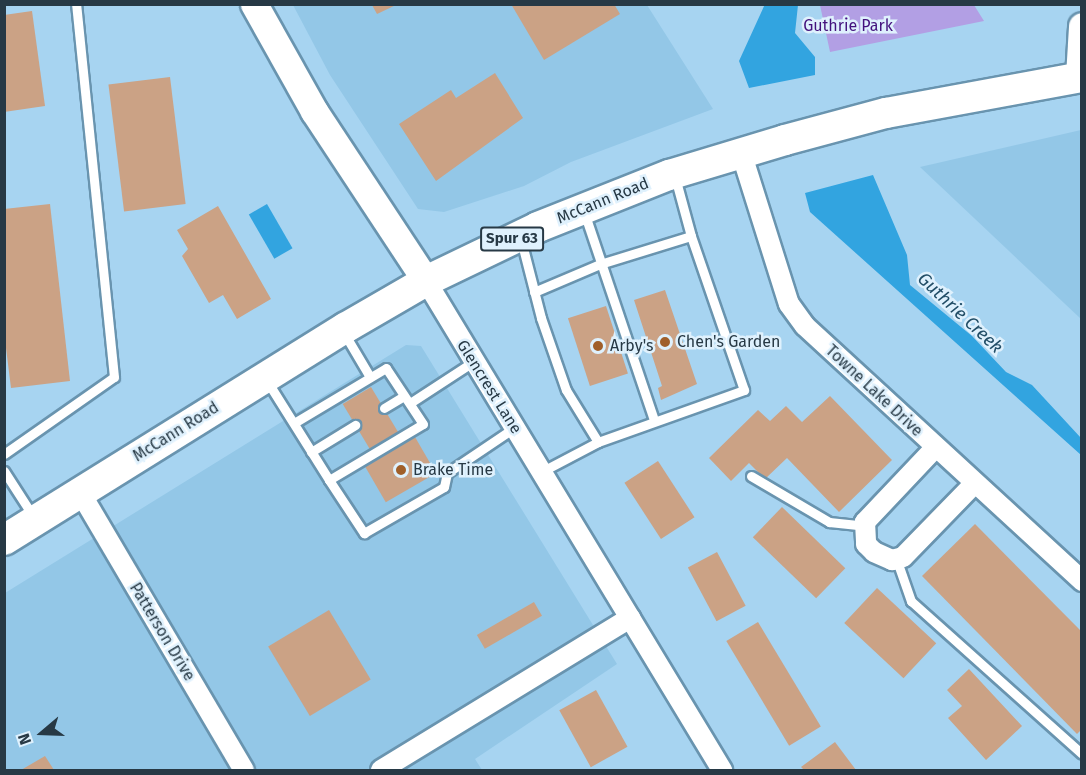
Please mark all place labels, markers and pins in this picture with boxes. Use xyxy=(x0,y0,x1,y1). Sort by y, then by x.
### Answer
place label: Chen's Garden xyxy=(677,332,780,352)
marker: Chen's Garden xyxy=(658,335,672,349)
place label: Arby's xyxy=(610,336,653,356)
marker: Arby's xyxy=(591,339,605,353)
place label: Brake Time xyxy=(413,460,493,480)
marker: Brake Time xyxy=(394,463,408,477)

